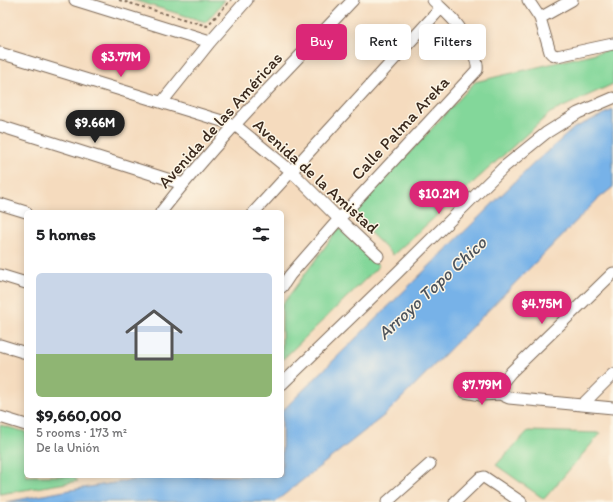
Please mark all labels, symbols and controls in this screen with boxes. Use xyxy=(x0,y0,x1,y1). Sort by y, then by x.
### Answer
chip: Buy xyxy=(296,24,347,60)
chip: Rent xyxy=(355,24,411,60)
chip: Filters xyxy=(419,24,486,60)
pin: $3.77M xyxy=(88,44,154,78)
street label: Avenida de las Américas xyxy=(154,48,286,192)
text: $3.77M xyxy=(101,49,141,64)
street label: Calle Palma Areka xyxy=(347,72,453,184)
pin: $9.66M xyxy=(62,110,128,144)
street label: Avenida de la Amistad xyxy=(249,114,383,238)
text: $9.66M xyxy=(75,115,115,130)
pin: $10.2M xyxy=(406,181,472,215)
text: $10.2M xyxy=(419,186,459,201)
icon: filters xyxy=(250,223,272,245)
text: 5 homes xyxy=(36,224,96,244)
water label: Arroyo Topo Chico xyxy=(373,231,492,344)
pin: $4.75M xyxy=(509,291,575,325)
text: $4.75M xyxy=(521,296,563,311)
icon: home xyxy=(118,299,190,371)
pin: $7.79M xyxy=(449,372,515,406)
text: $7.79M xyxy=(462,377,502,392)
text: $9,660,000 xyxy=(36,405,121,425)
text: 5 rooms · 173 m² xyxy=(36,425,127,440)
text: De la Unión xyxy=(36,440,100,455)

